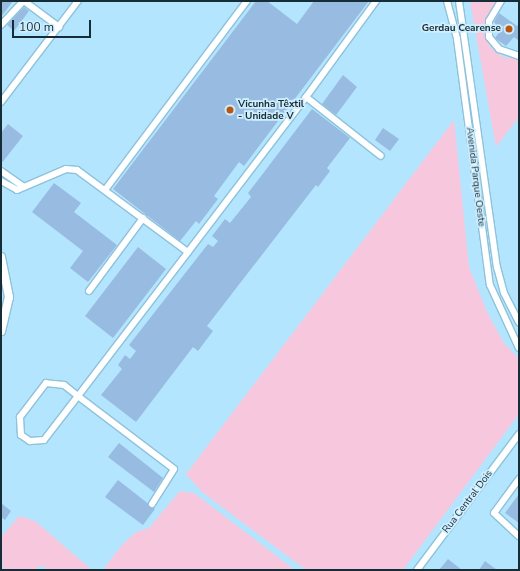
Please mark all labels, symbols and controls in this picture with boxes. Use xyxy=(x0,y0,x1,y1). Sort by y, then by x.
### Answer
scale bar xyxy=(14,12,93,38)
text: 100 m xyxy=(19,19,54,35)
place label: Gerdau Cearense xyxy=(422,23,501,35)
marker: Gerdau Cearense xyxy=(504,24,514,34)
place label: Vicunha Têxtil - Unidade V xyxy=(238,98,304,122)
marker: Vicunha Têxtil - Unidade V xyxy=(225,105,235,115)
street label: Avenida Parque Oeste xyxy=(463,127,487,227)
street label: Rua Central Dois xyxy=(440,468,496,536)

